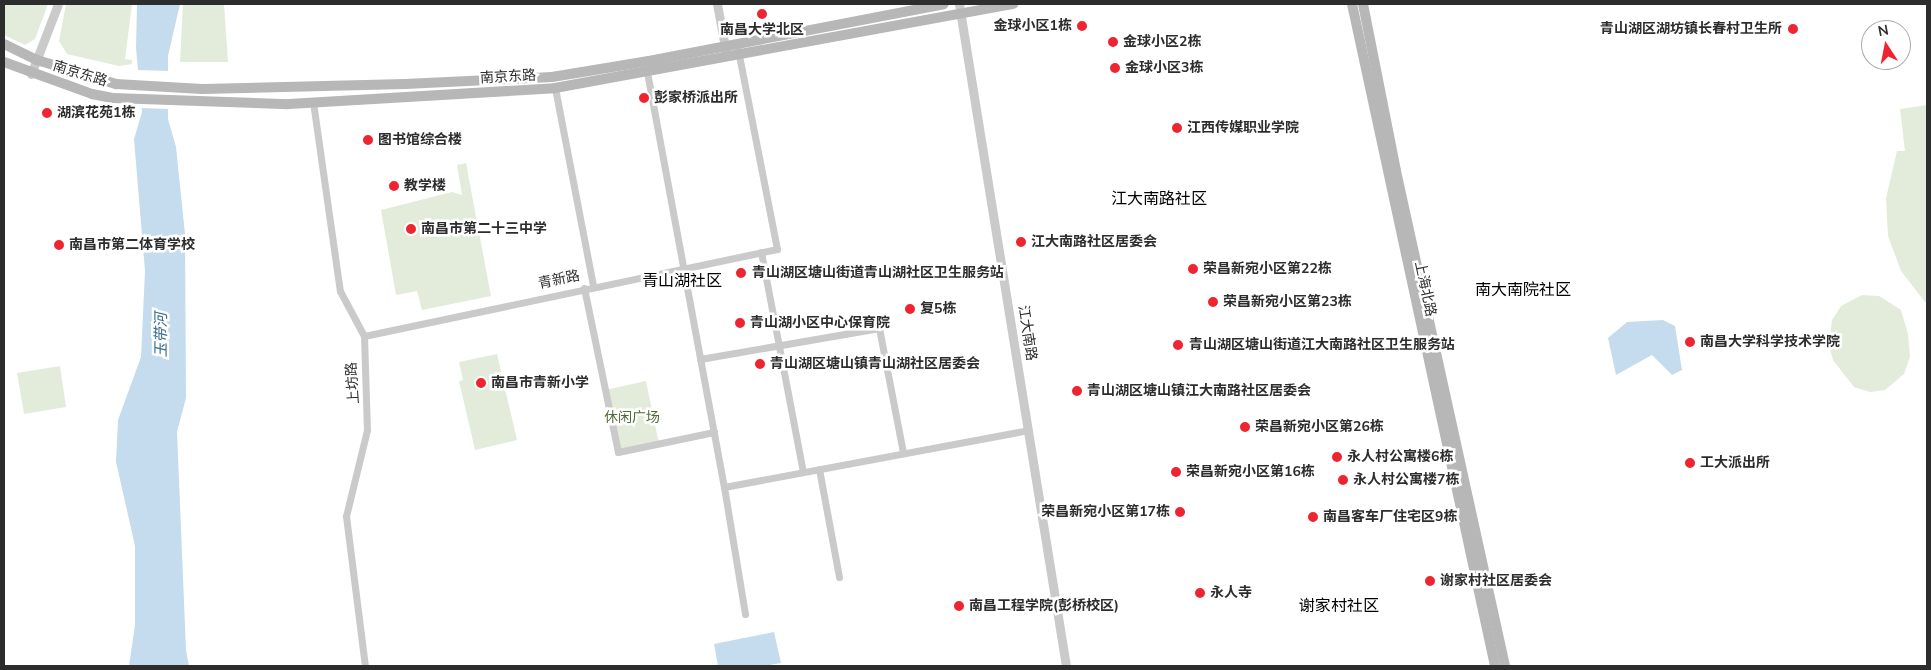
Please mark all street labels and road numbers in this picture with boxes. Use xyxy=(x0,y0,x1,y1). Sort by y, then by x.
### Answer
street label: 南京东路 xyxy=(51,58,109,90)
street label: 南京东路 xyxy=(480,67,536,87)
street label: 上海北路 xyxy=(1411,260,1439,318)
street label: 青新路 xyxy=(537,267,581,293)
street label: 江大南路 xyxy=(1014,304,1040,362)
street label: 上坊路 xyxy=(343,361,363,405)

